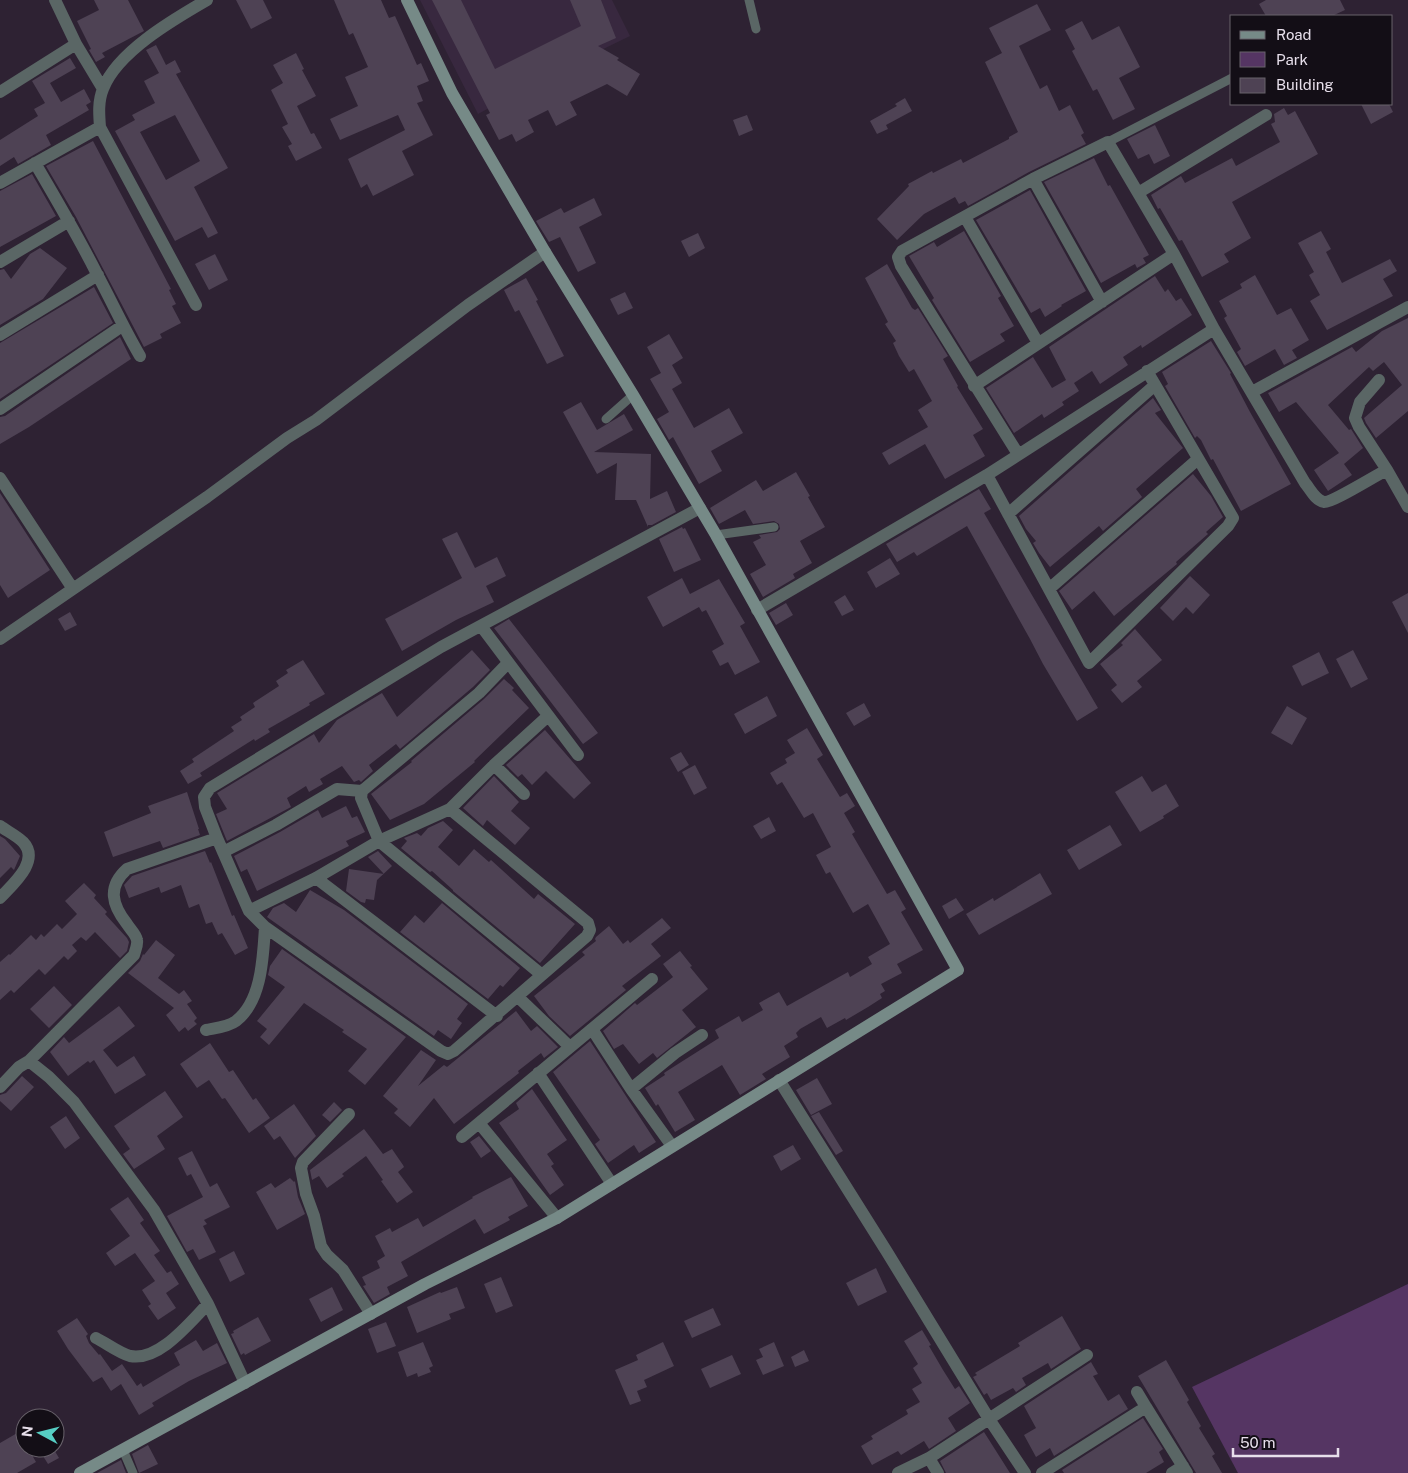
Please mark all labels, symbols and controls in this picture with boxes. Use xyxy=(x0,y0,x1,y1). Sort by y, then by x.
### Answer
legend xyxy=(1230,15,1393,105)
text: Road xyxy=(1276,26,1312,43)
text: Park xyxy=(1276,51,1308,68)
text: Building xyxy=(1276,76,1334,93)
north arrow xyxy=(15,1408,65,1458)
text: N xyxy=(18,1425,36,1438)
scale bar xyxy=(1233,1426,1338,1458)
text: 50 m xyxy=(1240,1434,1275,1451)

